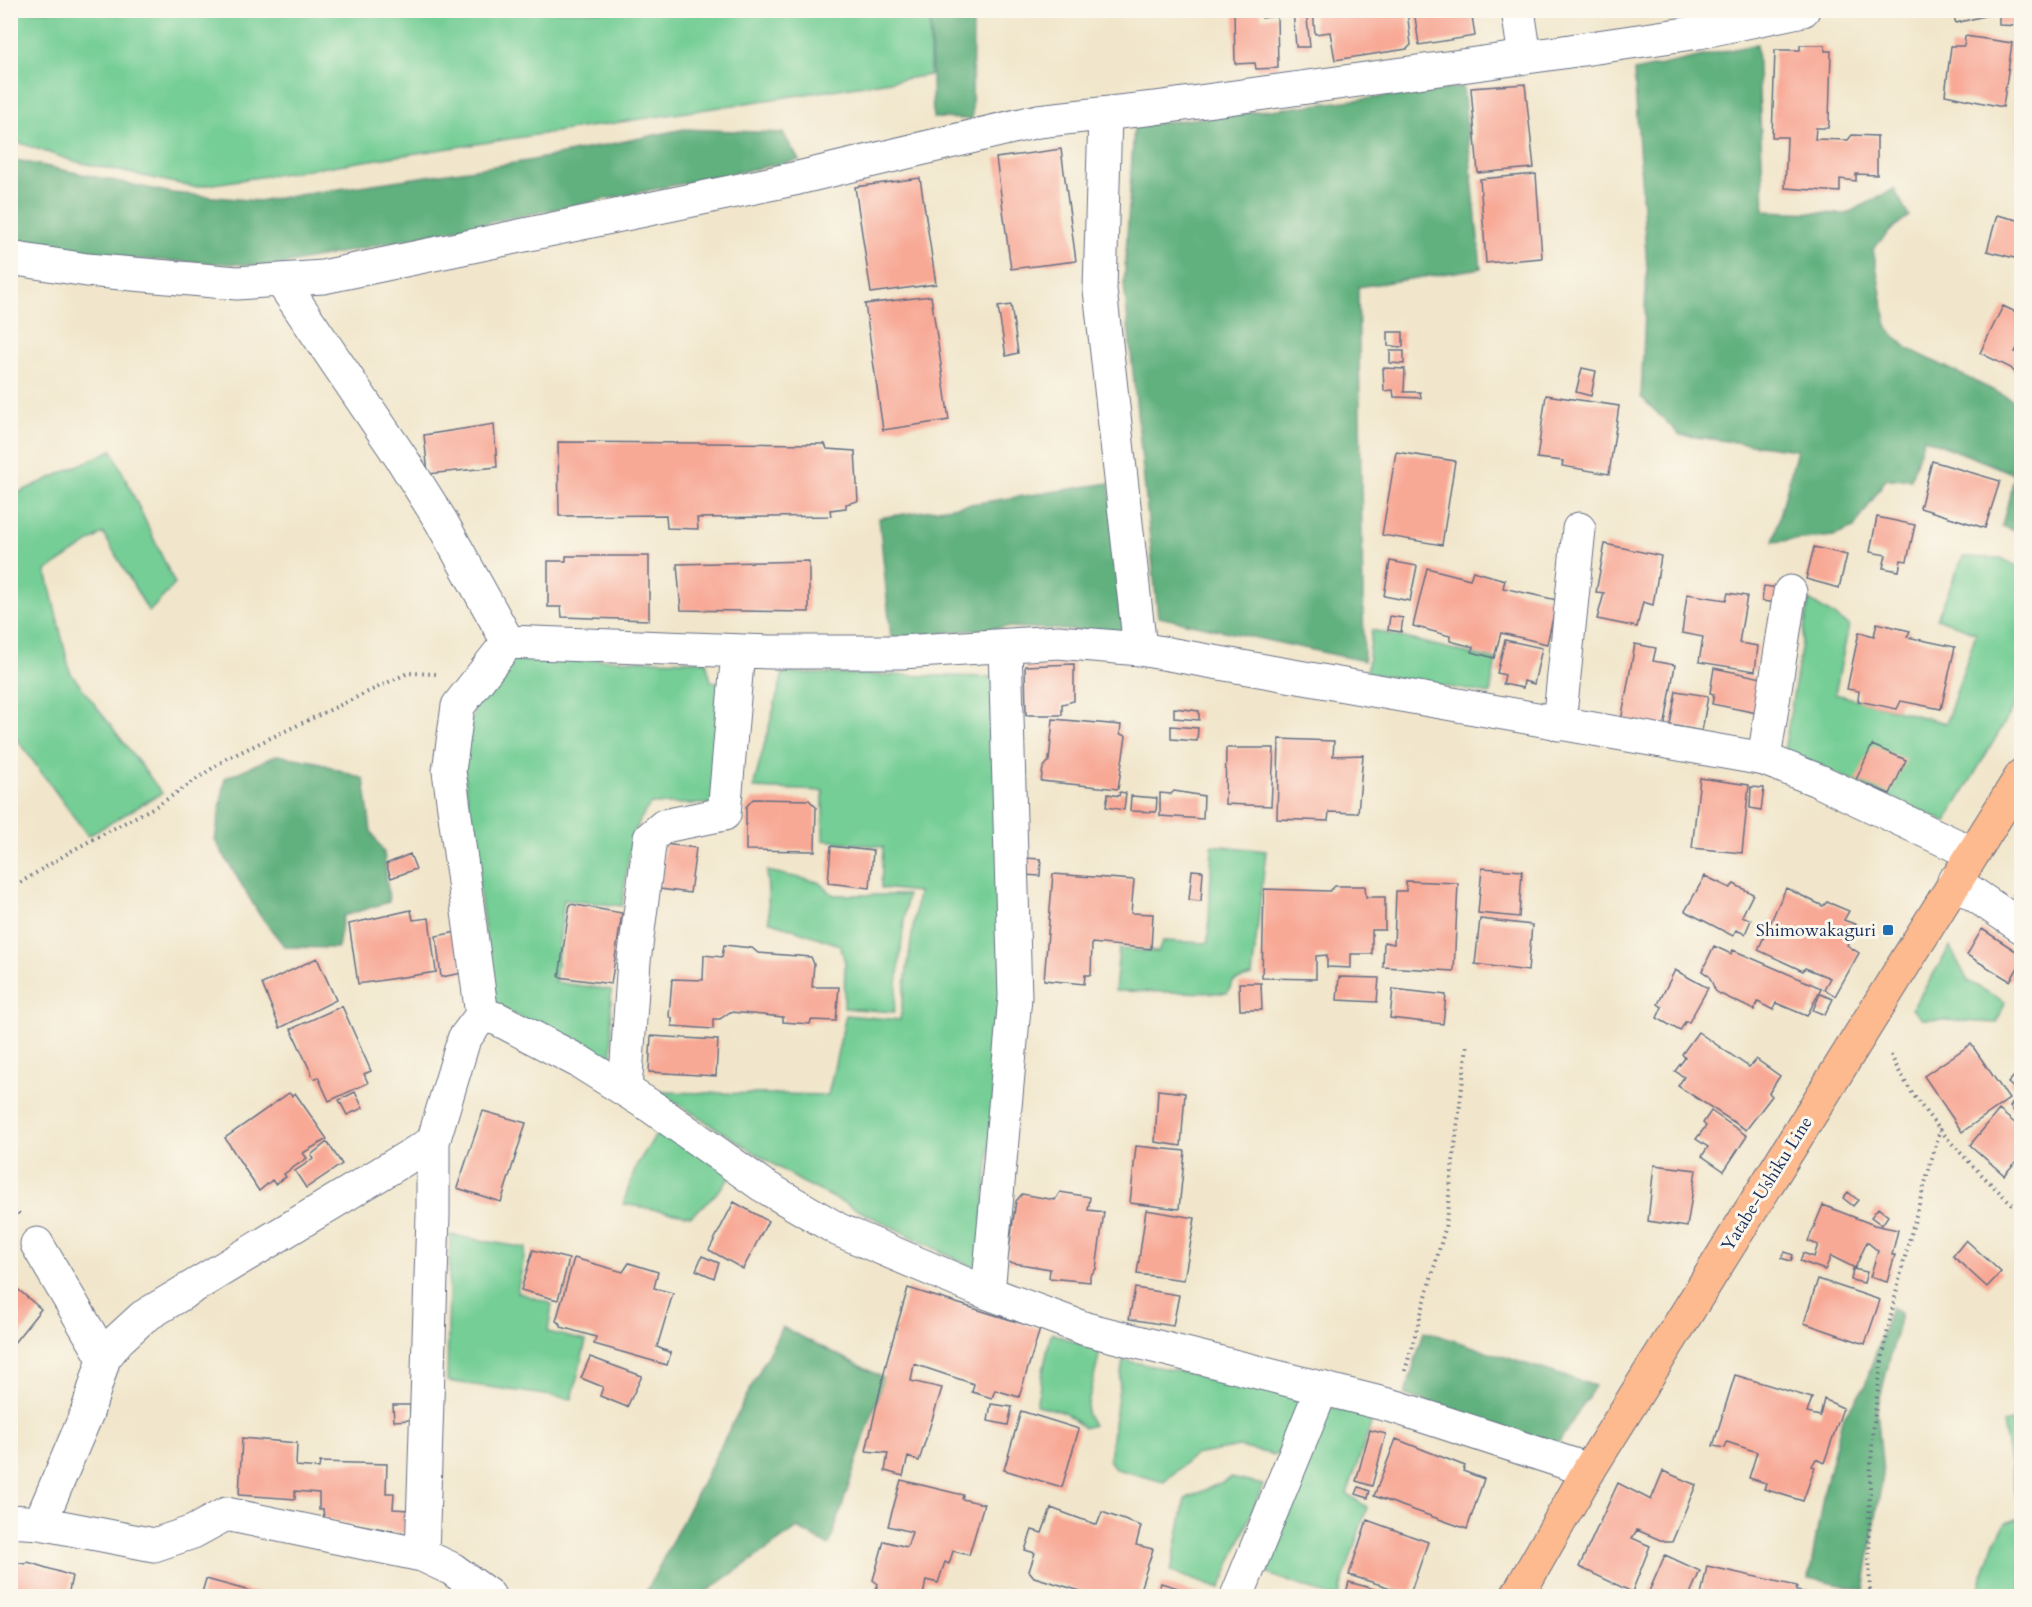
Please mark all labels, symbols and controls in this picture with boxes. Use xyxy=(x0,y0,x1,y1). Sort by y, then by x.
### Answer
place label: Shimowakaguri xyxy=(1756,918,1876,943)
marker: Shimowakaguri xyxy=(1881,923,1895,937)
street label: Yatabe-Ushiku Line xyxy=(1715,1112,1819,1256)

